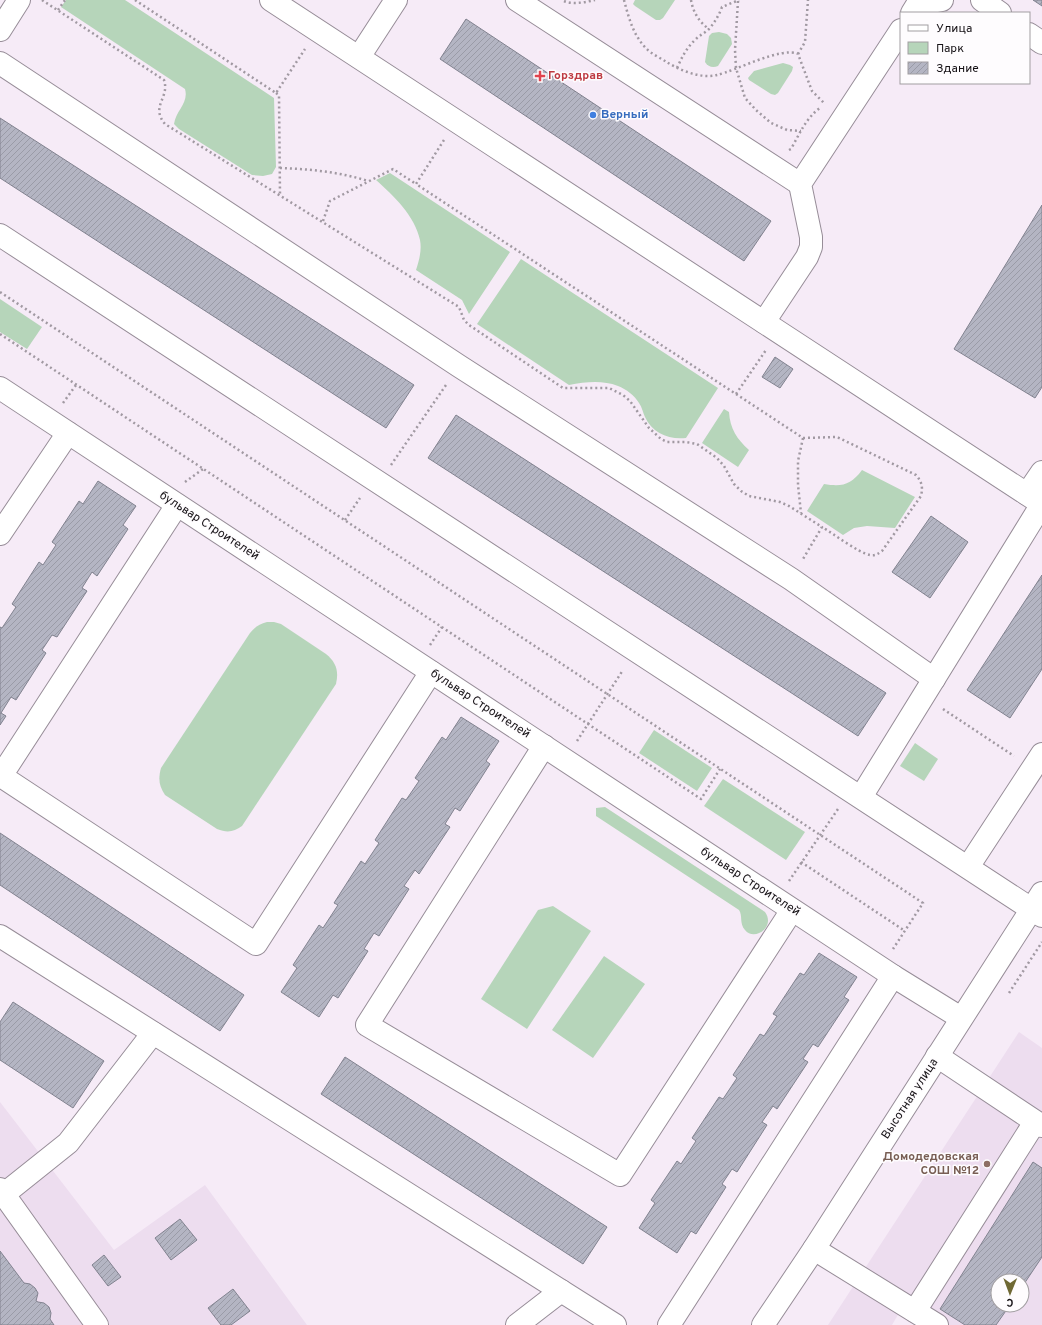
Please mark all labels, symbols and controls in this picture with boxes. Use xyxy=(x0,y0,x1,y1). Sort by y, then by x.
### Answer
legend xyxy=(900,12,1030,84)
text: Улица xyxy=(936,21,972,37)
text: Парк xyxy=(936,41,964,57)
text: Здание xyxy=(936,61,979,77)
place label: Горздрав xyxy=(548,68,603,84)
marker: Горздрав xyxy=(535,71,545,81)
place label: Верный xyxy=(601,107,648,123)
marker: Верный xyxy=(588,110,598,120)
street label: бульвар Строителей xyxy=(156,488,262,564)
street label: бульвар Строителей xyxy=(427,666,533,742)
street label: бульвар Строителей xyxy=(697,844,803,920)
street label: Высотная улица xyxy=(878,1056,942,1142)
place label: Домодедовская СОШ №12 xyxy=(883,1149,979,1179)
marker: Домодедовская СОШ №12 xyxy=(982,1159,992,1169)
north arrow xyxy=(990,1273,1030,1313)
text: С xyxy=(1006,1295,1013,1309)

